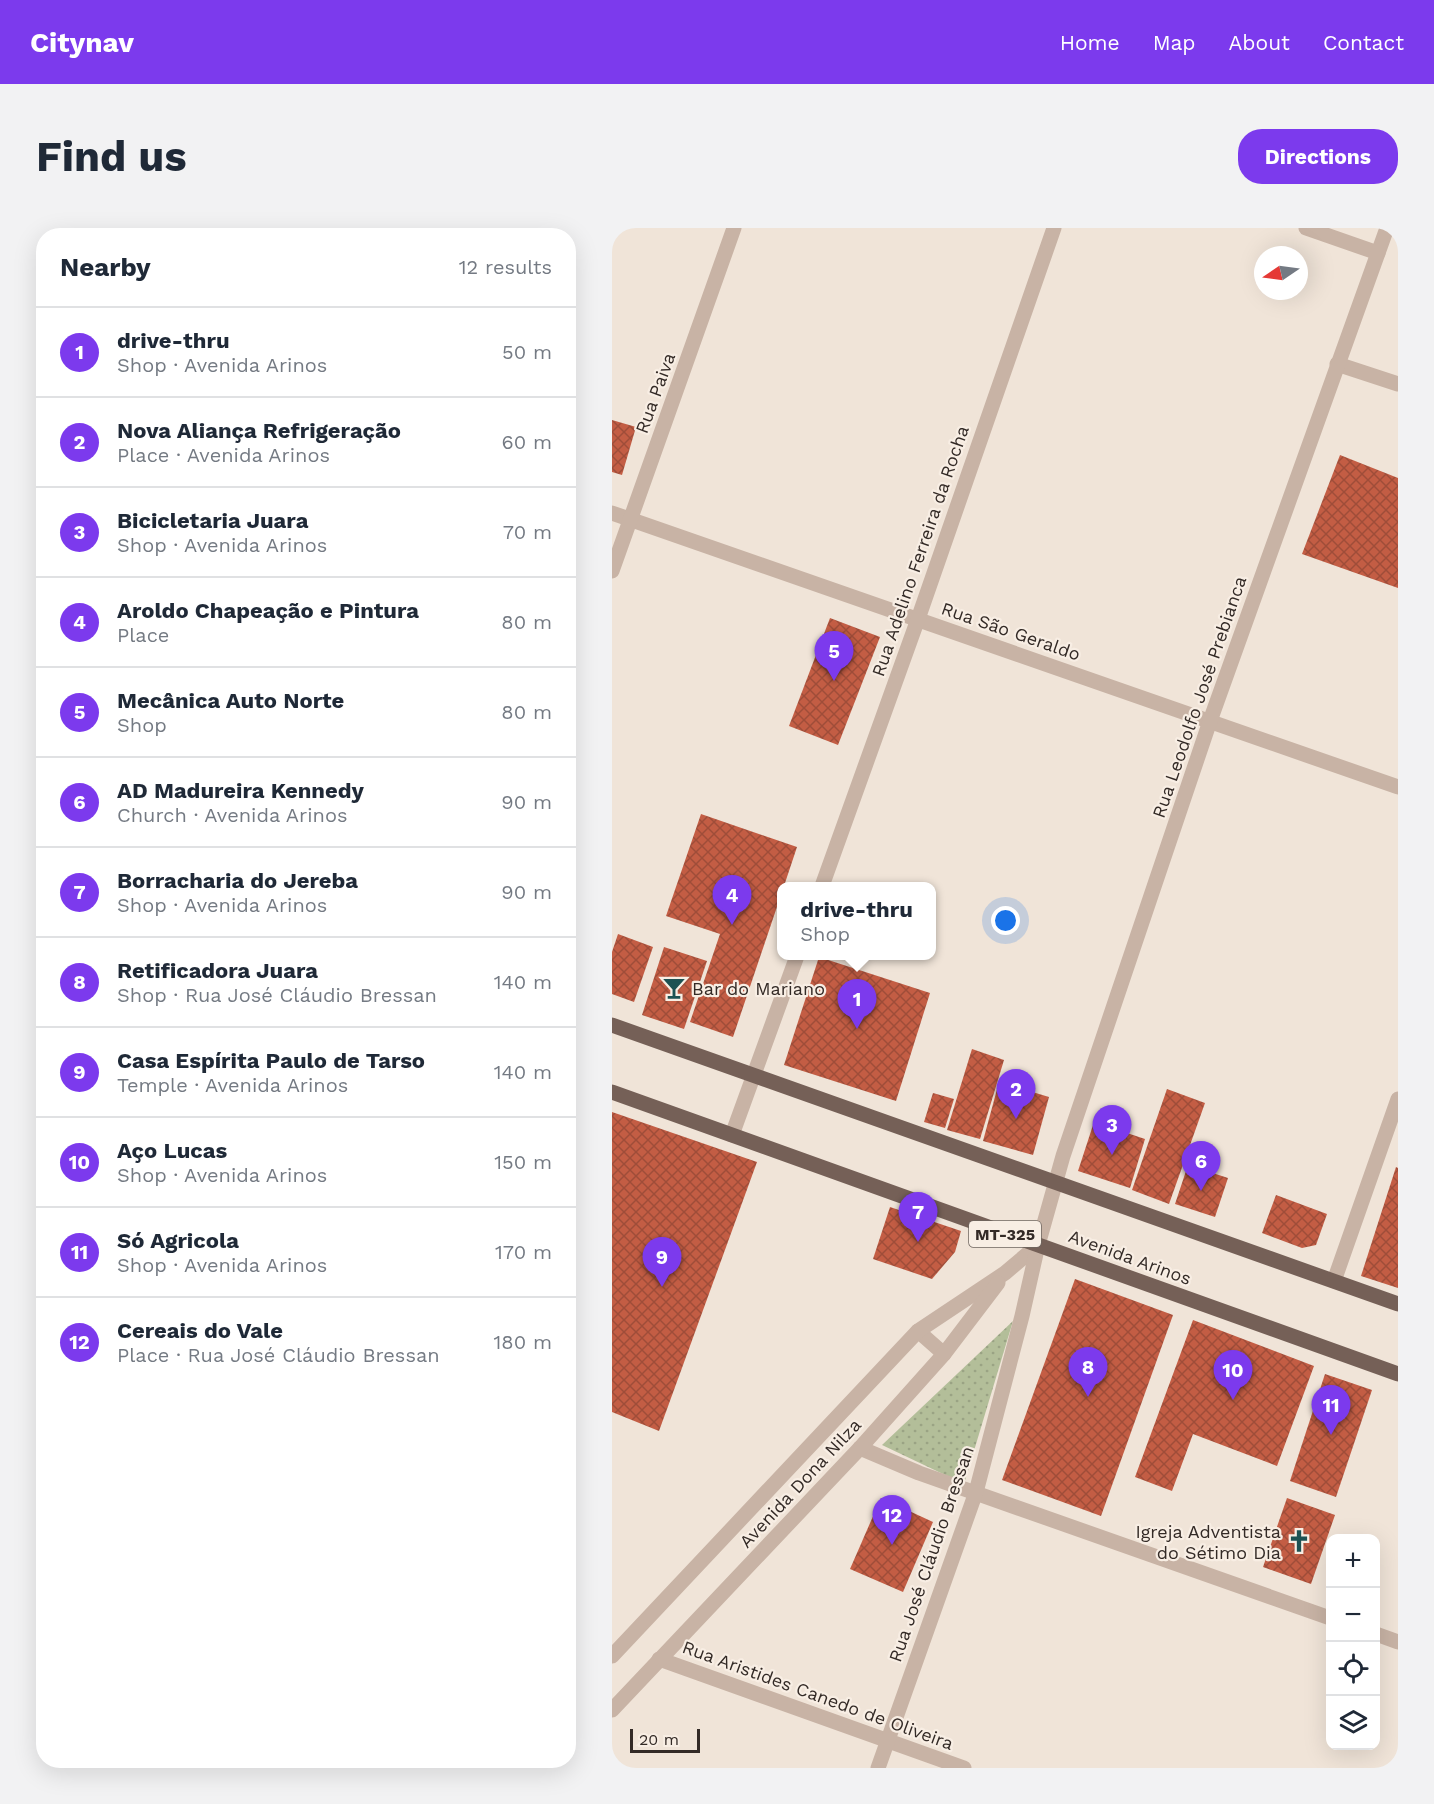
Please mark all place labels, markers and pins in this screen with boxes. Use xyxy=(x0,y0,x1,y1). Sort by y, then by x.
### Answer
pin: 5 xyxy=(814,632,854,681)
pin: 4 xyxy=(712,876,752,925)
bar icon: Bar do Mariano xyxy=(661,975,687,1001)
place label: Bar do Mariano xyxy=(692,978,825,999)
pin: 1 xyxy=(838,980,876,1029)
pin: 2 xyxy=(996,1070,1036,1119)
pin: 3 xyxy=(1092,1106,1132,1155)
pin: 6 xyxy=(1182,1142,1220,1191)
pin: 7 xyxy=(898,1192,938,1242)
pin: 9 xyxy=(643,1238,682,1287)
pin: 8 xyxy=(1068,1348,1108,1397)
pin: 10 xyxy=(1214,1350,1252,1400)
pin: 11 xyxy=(1312,1386,1350,1435)
pin: 12 xyxy=(872,1496,912,1545)
place label: Igreja Adventista do Sétimo Dia xyxy=(1136,1521,1281,1563)
church icon: Igreja Adventista do Sétimo Dia xyxy=(1286,1528,1312,1554)

